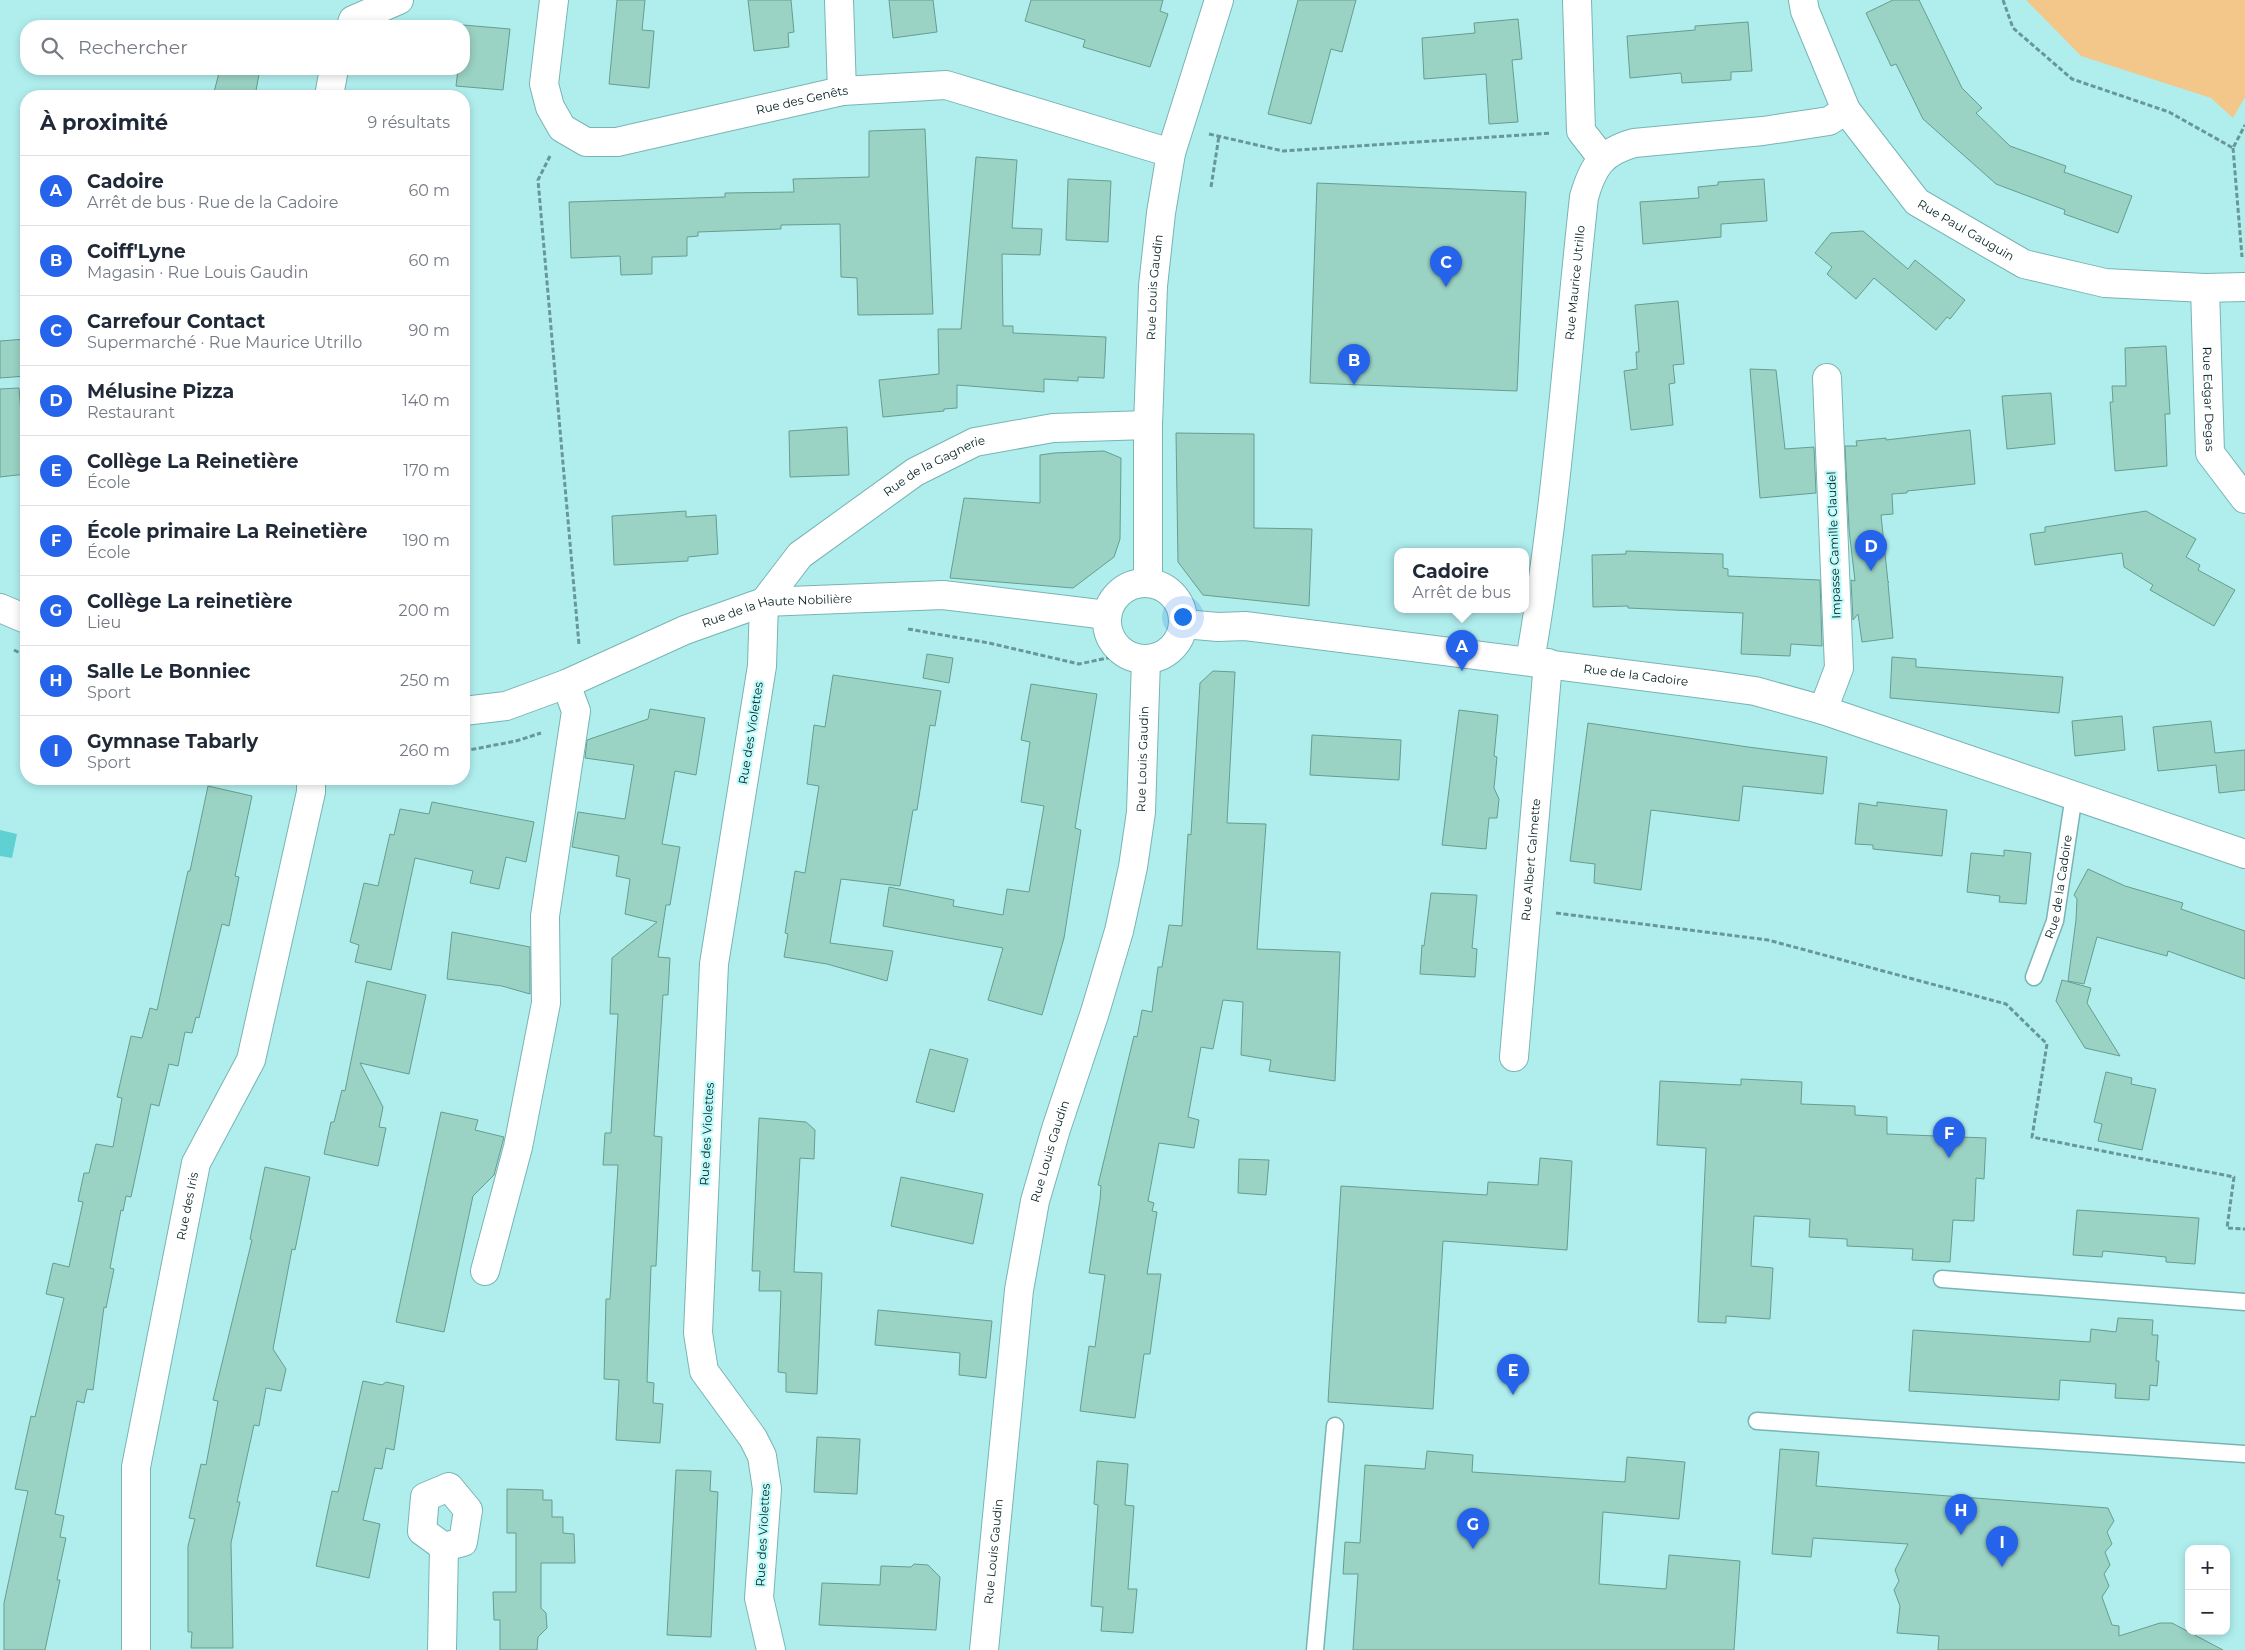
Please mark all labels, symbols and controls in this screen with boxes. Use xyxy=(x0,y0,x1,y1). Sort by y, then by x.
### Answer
search box xyxy=(20,20,470,75)
icon: search xyxy=(38,34,66,62)
text: Rechercher xyxy=(78,36,188,59)
street label: Rue des Genêts xyxy=(754,83,849,117)
text: À proximité xyxy=(40,110,168,135)
text: 9 résultats xyxy=(368,113,450,132)
text: Cadoire xyxy=(87,170,164,193)
text: A xyxy=(50,181,62,200)
text: 60 m xyxy=(408,181,450,200)
text: Arrêt de bus · Rue de la Cadoire xyxy=(87,193,338,212)
street label: Rue Paul Gauguin xyxy=(1915,196,2017,264)
street label: Rue Maurice Utrillo xyxy=(1562,225,1588,341)
street label: Rue Louis Gaudin xyxy=(1143,234,1166,340)
text: Coiff'Lyne xyxy=(87,240,186,263)
pin: C xyxy=(1430,246,1462,287)
text: B xyxy=(50,251,62,270)
text: 60 m xyxy=(408,251,450,270)
text: Magasin · Rue Louis Gaudin xyxy=(87,263,309,282)
text: Carrefour Contact xyxy=(87,310,265,333)
text: C xyxy=(50,321,62,340)
text: 90 m xyxy=(408,321,450,340)
text: Supermarché · Rue Maurice Utrillo xyxy=(87,333,362,352)
pin: B xyxy=(1338,344,1370,385)
street label: Rue Edgar Degas xyxy=(2200,346,2218,452)
text: Mélusine Pizza xyxy=(87,380,234,403)
text: D xyxy=(49,391,63,410)
text: 140 m xyxy=(402,391,450,410)
text: Restaurant xyxy=(87,403,175,422)
street label: Rue de la Gagnerie xyxy=(880,432,986,499)
text: Collège La Reinetière xyxy=(87,450,298,473)
text: E xyxy=(51,461,61,480)
text: 170 m xyxy=(403,461,450,480)
street label: Impasse Camille Claudel xyxy=(1823,471,1844,619)
text: École xyxy=(87,473,130,492)
text: École primaire La Reinetière xyxy=(87,520,368,543)
pin: D xyxy=(1855,530,1887,571)
text: F xyxy=(51,531,61,550)
text: 190 m xyxy=(403,531,450,550)
text: École xyxy=(87,543,130,562)
popup xyxy=(1394,548,1529,613)
text: Cadoire xyxy=(1412,560,1489,583)
text: Arrêt de bus xyxy=(1412,583,1511,602)
text: Collège La reinetière xyxy=(87,590,293,613)
street label: Rue de la Haute Nobilière xyxy=(700,591,852,630)
text: G xyxy=(50,601,62,620)
text: 200 m xyxy=(399,601,450,620)
your location xyxy=(1170,604,1196,630)
text: Lieu xyxy=(87,613,121,632)
pin: A xyxy=(1446,630,1478,671)
text: Salle Le Bonniec xyxy=(87,660,251,683)
street label: Rue de la Cadoire xyxy=(1583,661,1689,689)
text: H xyxy=(50,671,62,690)
text: 250 m xyxy=(400,671,450,690)
street label: Rue des Violettes xyxy=(735,681,766,785)
text: Sport xyxy=(87,683,131,702)
street label: Rue Louis Gaudin xyxy=(1133,706,1151,812)
text: Gymnase Tabarly xyxy=(87,730,258,753)
text: I xyxy=(53,741,59,760)
text: 260 m xyxy=(399,741,450,760)
text: Sport xyxy=(87,753,131,772)
street label: Rue Albert Calmette xyxy=(1518,798,1543,922)
street label: Rue de la Cadoire xyxy=(2041,834,2075,941)
street label: Rue des Violettes xyxy=(696,1082,717,1186)
street label: Rue Louis Gaudin xyxy=(1027,1098,1072,1204)
pin: F xyxy=(1933,1117,1965,1158)
street label: Rue des Iris xyxy=(173,1170,201,1241)
pin: E xyxy=(1497,1354,1529,1395)
street label: Rue des Violettes xyxy=(752,1483,773,1587)
pin: H xyxy=(1945,1494,1977,1535)
street label: Rue Louis Gaudin xyxy=(980,1498,1006,1605)
pin: G xyxy=(1457,1508,1489,1549)
pin: I xyxy=(1986,1526,2018,1567)
map controls xyxy=(2185,1545,2230,1635)
button: + xyxy=(2185,1545,2230,1590)
button: − xyxy=(2185,1590,2230,1635)

